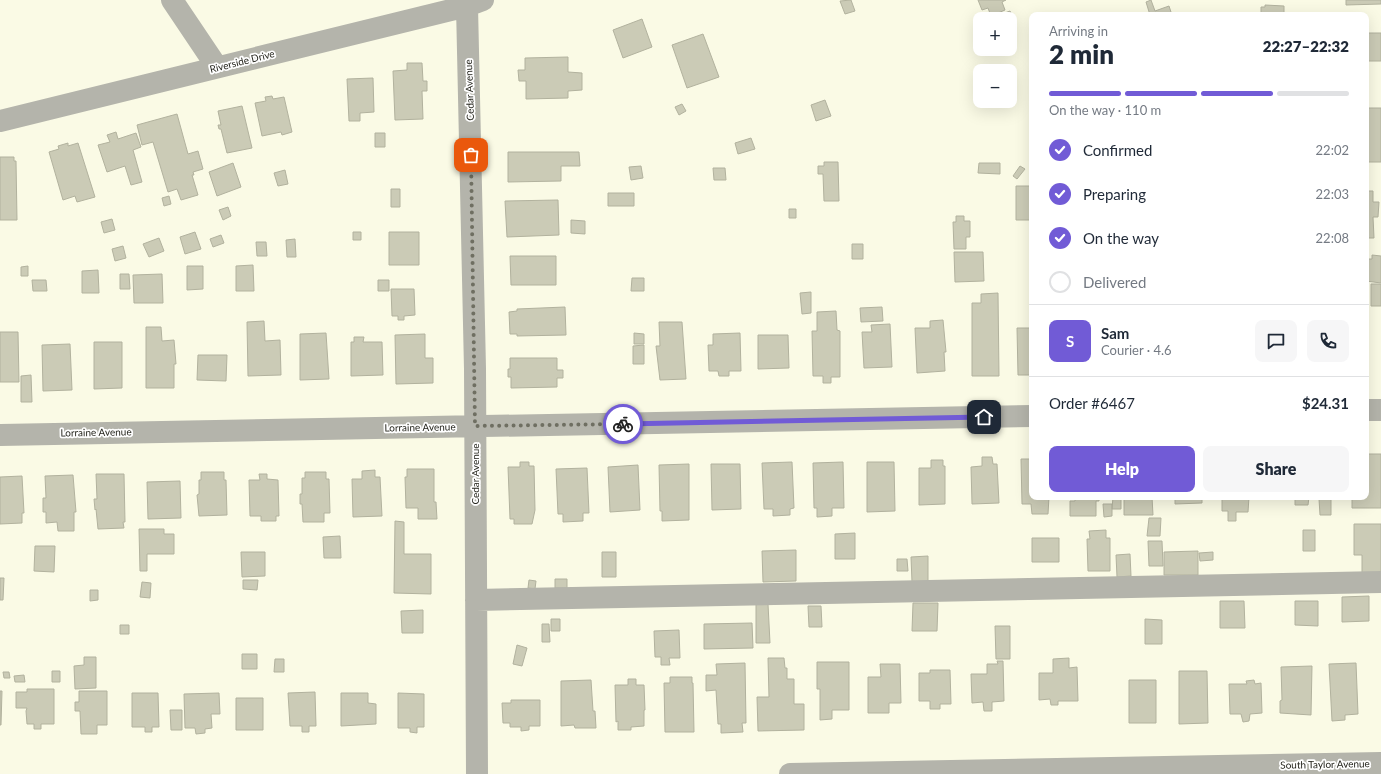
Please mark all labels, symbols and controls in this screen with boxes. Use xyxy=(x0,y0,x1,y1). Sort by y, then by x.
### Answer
map controls xyxy=(973,12,1017,108)
button: + xyxy=(973,12,1017,56)
text: Arriving in xyxy=(1049,23,1108,39)
text: 22:27–22:32 xyxy=(1263,37,1349,55)
text: 2 min xyxy=(1049,38,1114,70)
street label: Riverside Drive xyxy=(208,47,276,75)
street label: Cedar Avenue xyxy=(462,59,476,121)
button: − xyxy=(973,64,1017,108)
text: On the way · 110 m xyxy=(1049,102,1161,118)
pin xyxy=(454,138,488,172)
icon: check xyxy=(1049,139,1071,161)
text: Confirmed xyxy=(1083,141,1152,159)
text: 22:02 xyxy=(1316,142,1349,158)
icon: bag xyxy=(460,144,482,166)
icon: check xyxy=(1049,183,1071,205)
text: Preparing xyxy=(1083,185,1146,203)
text: 22:03 xyxy=(1316,186,1349,202)
icon: check xyxy=(1049,227,1071,249)
text: On the way xyxy=(1083,229,1159,247)
text: 22:08 xyxy=(1316,230,1349,246)
text: Delivered xyxy=(1083,273,1146,291)
button: chat xyxy=(1255,320,1297,362)
button: phone xyxy=(1307,320,1349,362)
text: Sam xyxy=(1101,324,1129,342)
text: S xyxy=(1066,332,1074,350)
text: Courier · 4.6 xyxy=(1101,342,1172,358)
text: Order #6467 xyxy=(1049,394,1135,412)
text: $24.31 xyxy=(1302,394,1349,412)
pin xyxy=(967,400,1001,434)
courier xyxy=(603,404,643,444)
icon: home xyxy=(973,406,995,428)
icon: bike xyxy=(612,413,634,435)
street label: Lorraine Avenue xyxy=(384,420,456,434)
street label: Lorraine Avenue xyxy=(60,425,132,439)
street label: Cedar Avenue xyxy=(469,443,481,505)
button: Help xyxy=(1049,446,1195,492)
button: Share xyxy=(1203,446,1349,492)
street label: South Taylor Avenue xyxy=(1280,757,1370,771)

